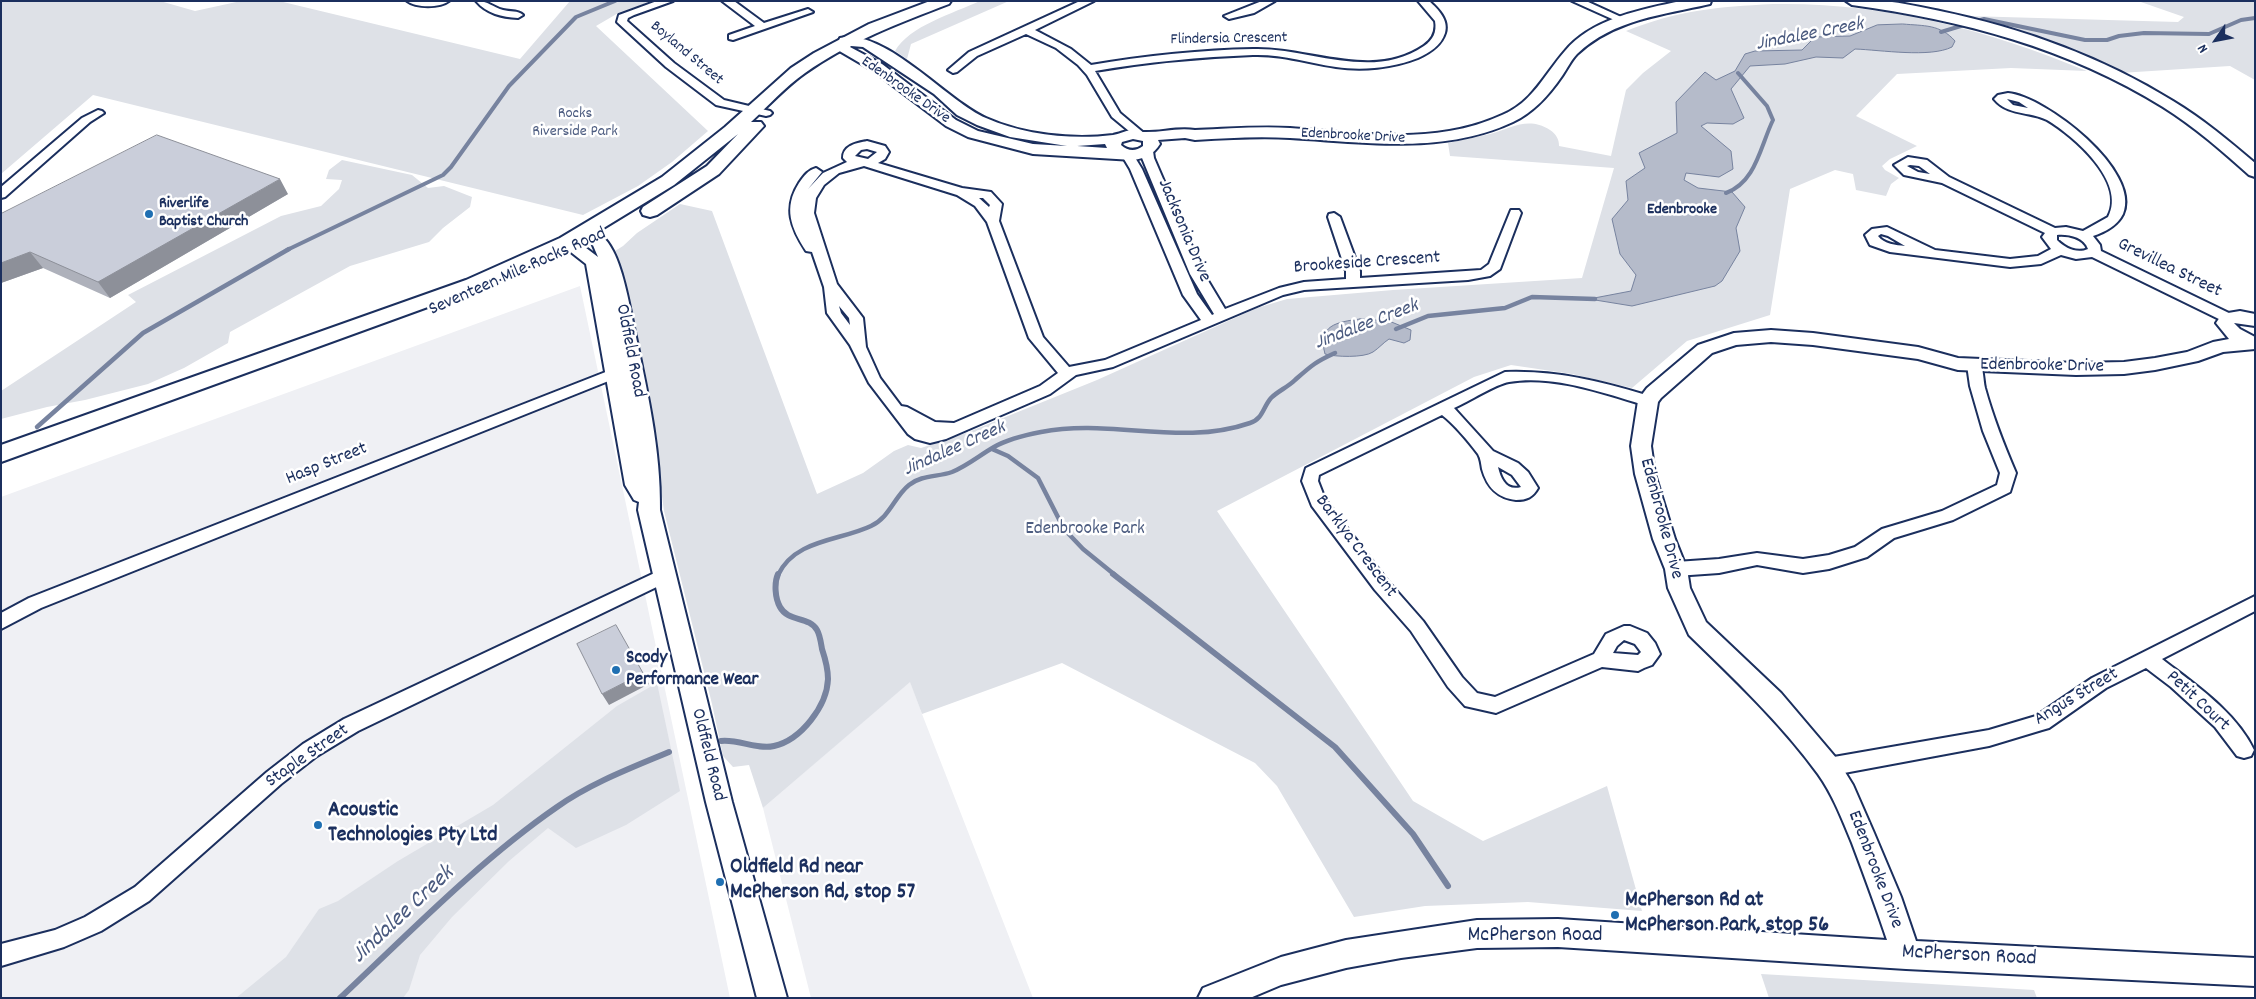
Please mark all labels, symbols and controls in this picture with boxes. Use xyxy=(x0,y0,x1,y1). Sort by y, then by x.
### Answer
water label: Jindalee Creek xyxy=(1754,14,1866,58)
north arrow xyxy=(2191,15,2241,65)
street label: Boyland Street xyxy=(645,18,727,90)
street label: Flindersia Crescent xyxy=(1170,29,1288,51)
text: N xyxy=(2193,40,2214,57)
street label: Edenbrooke Drive xyxy=(857,53,953,129)
park label: Rocks Riverside Park xyxy=(532,105,618,143)
street label: Edenbrooke Drive xyxy=(1300,125,1406,149)
street label: Jacksonia Drive xyxy=(1151,176,1215,286)
place label: Riverlife Baptist Church xyxy=(159,195,248,233)
district label: Edenbrooke xyxy=(1647,201,1717,221)
marker: Riverlife Baptist Church xyxy=(143,208,155,220)
street label: Seventeen Mile Rocks Road xyxy=(426,224,610,322)
street label: Grevillea Street xyxy=(2113,234,2225,304)
street label: Brookeside Crescent xyxy=(1293,248,1441,280)
water label: Jindalee Creek xyxy=(1312,295,1422,357)
street label: Oldfield Road xyxy=(609,302,649,400)
street label: Edenbrooke Drive xyxy=(1980,355,2104,379)
water label: Jindalee Creek xyxy=(900,417,1010,483)
street label: Hasp Street xyxy=(283,438,371,492)
street label: Edenbrooke Drive xyxy=(1633,456,1687,582)
street label: Barklya Crescent xyxy=(1309,491,1401,603)
park label: Edenbrooke Park xyxy=(1025,519,1145,541)
place label: Scody Performance Wear xyxy=(626,648,759,692)
marker: Scody Performance Wear xyxy=(610,664,622,676)
street label: Angus Street xyxy=(2031,664,2123,732)
street label: Petit Court xyxy=(2160,667,2234,737)
street label: Oldfield Road xyxy=(684,706,730,804)
street label: Staple Street xyxy=(262,720,354,794)
place label: Acoustic Technologies Pty Ltd xyxy=(328,799,498,850)
street label: Edenbrooke Drive xyxy=(1841,808,1907,932)
marker: Acoustic Technologies Pty Ltd xyxy=(312,819,324,831)
place label: Oldfield Rd near McPherson Rd, stop 57 xyxy=(730,856,915,908)
water label: Jindalee Creek xyxy=(346,861,462,971)
marker: Oldfield Rd near McPherson Rd, stop 57 xyxy=(714,876,726,888)
place label: McPherson Rd at McPherson Park, stop 56 xyxy=(1625,889,1829,940)
marker: McPherson Rd at McPherson Park, stop 56 xyxy=(1609,909,1621,921)
street label: McPherson Road xyxy=(1467,924,1603,950)
street label: McPherson Road xyxy=(1901,940,2037,974)

